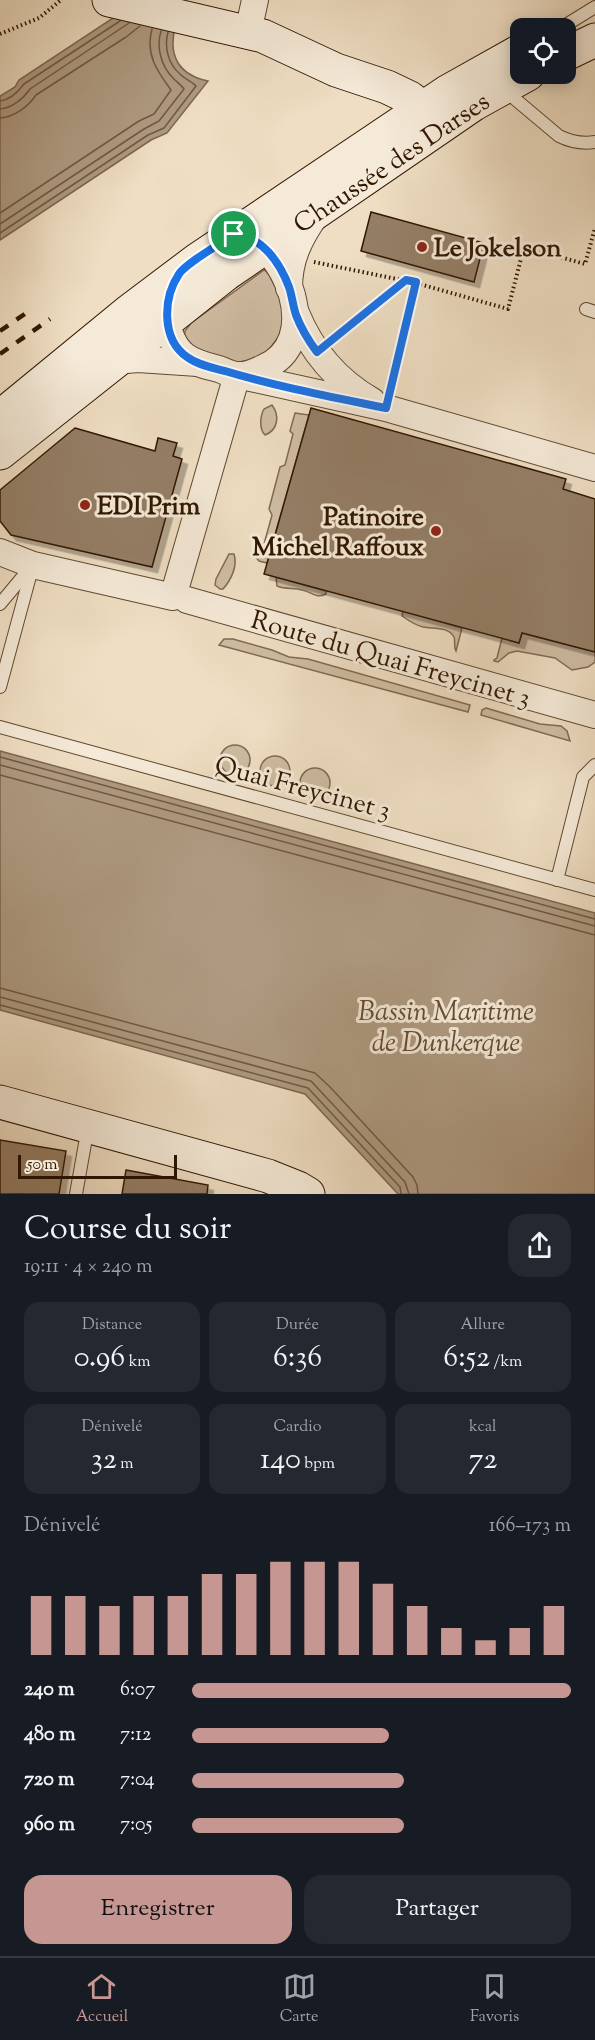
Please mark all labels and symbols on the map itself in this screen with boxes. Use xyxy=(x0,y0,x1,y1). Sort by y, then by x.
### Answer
street label: Chaussée des Darses xyxy=(287,84,498,244)
pin xyxy=(208,208,259,259)
place label: Le Jokelson xyxy=(434,231,562,268)
marker: Le Jokelson xyxy=(415,240,429,254)
place label: EDI Prim xyxy=(97,489,201,526)
marker: EDI Prim xyxy=(78,498,92,512)
place label: Patinoire Michel Raffoux xyxy=(252,500,424,567)
marker: Patinoire Michel Raffoux xyxy=(429,524,443,538)
street label: Route du Quai Freycinet 3 xyxy=(246,603,535,718)
street label: Quai Freycinet 3 xyxy=(210,748,394,831)
water label: Bassin Maritime de Dunkerque xyxy=(358,994,534,1064)
scale bar xyxy=(18,1152,177,1180)

